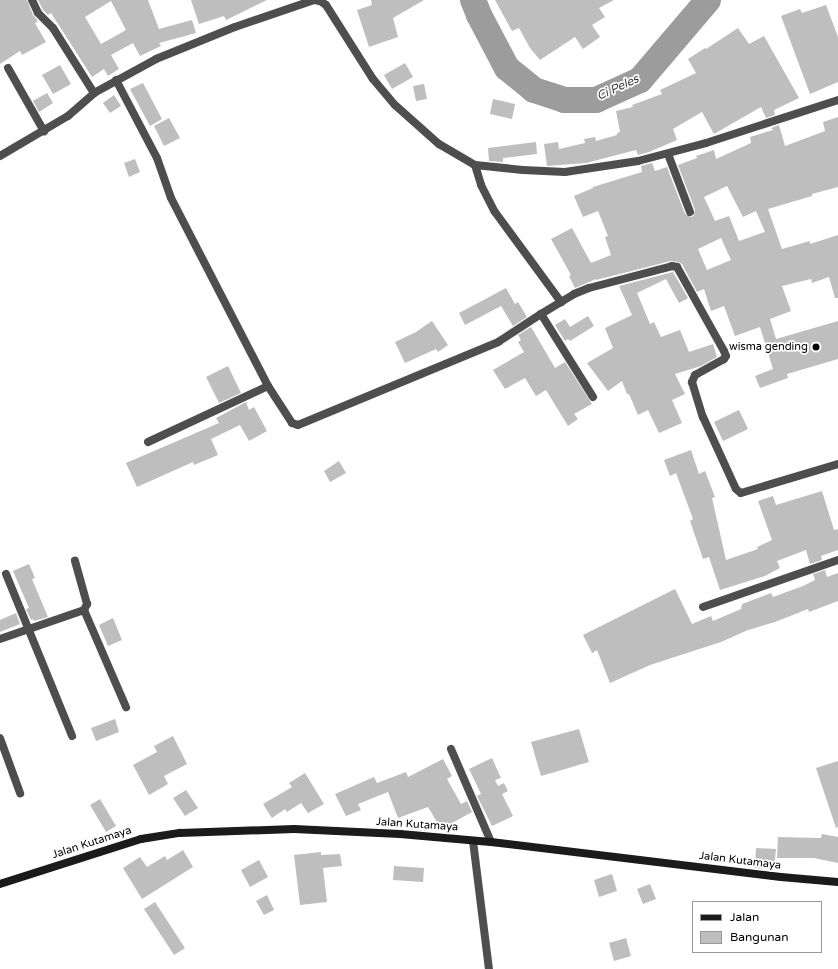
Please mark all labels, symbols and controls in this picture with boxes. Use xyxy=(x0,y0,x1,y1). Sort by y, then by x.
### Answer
water label: Ci Peles xyxy=(595,72,641,104)
place label: wisma gending xyxy=(729,340,808,354)
marker: wisma gending xyxy=(811,342,821,352)
street label: Jalan Kutamaya xyxy=(375,816,459,834)
street label: Jalan Kutamaya xyxy=(51,824,133,862)
street label: Jalan Kutamaya xyxy=(698,849,782,873)
legend xyxy=(692,901,822,953)
text: Jalan xyxy=(730,910,759,924)
text: Bangunan xyxy=(730,930,789,944)

